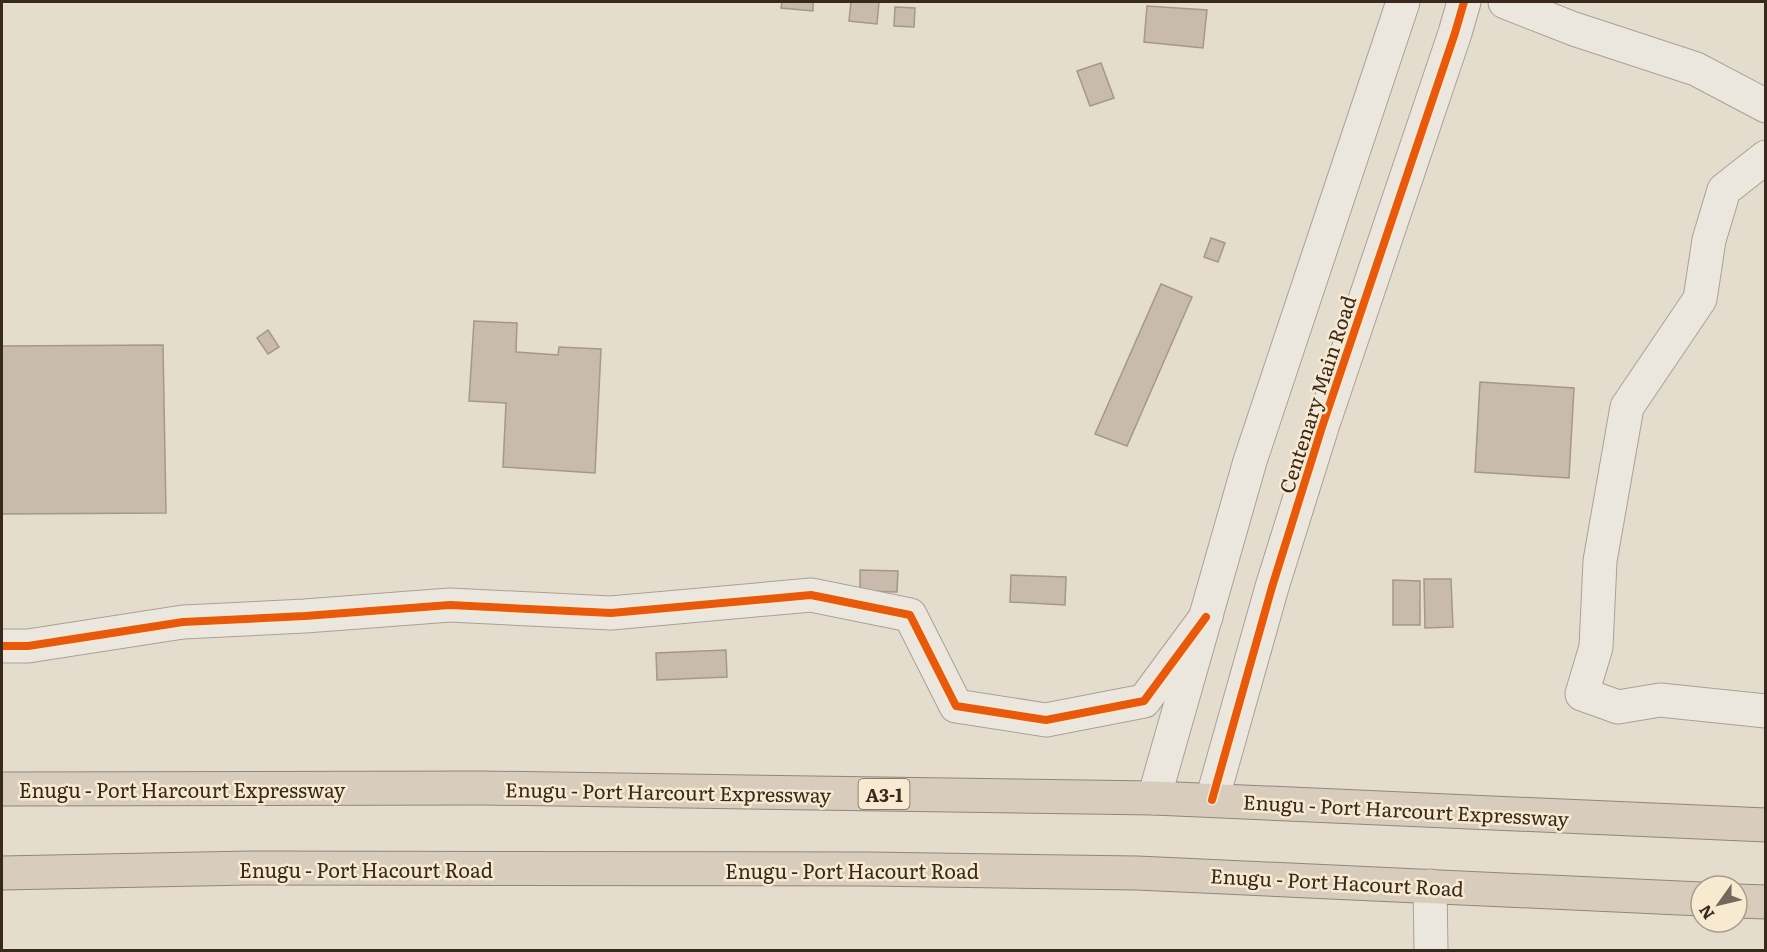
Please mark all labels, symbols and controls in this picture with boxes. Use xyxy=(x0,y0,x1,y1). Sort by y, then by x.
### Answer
street label: Centenary Main Road xyxy=(1270,291,1362,497)
street label: Enugu - Port Harcourt Expressway xyxy=(505,773,832,809)
street label: Enugu - Port Harcourt Expressway xyxy=(19,774,346,804)
road number: A3-1 xyxy=(858,779,910,809)
street label: Enugu - Port Harcourt Expressway xyxy=(1242,785,1570,833)
street label: Enugu - Port Hacourt Road xyxy=(239,854,493,884)
street label: Enugu - Port Hacourt Road xyxy=(725,855,979,885)
street label: Enugu - Port Hacourt Road xyxy=(1209,859,1465,903)
north arrow xyxy=(1689,874,1749,934)
text: N xyxy=(1692,901,1719,925)

